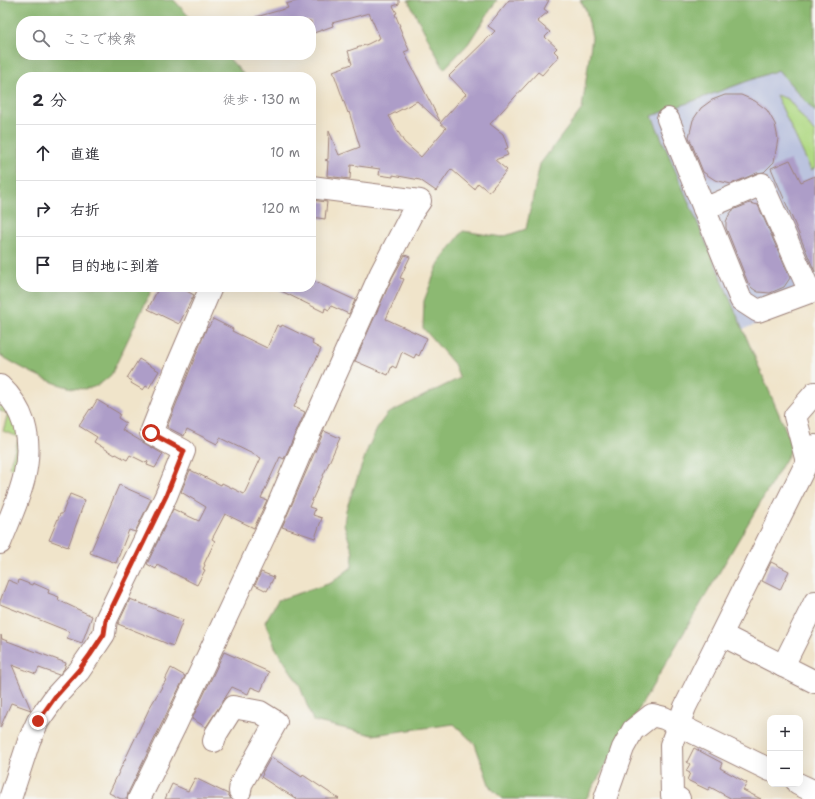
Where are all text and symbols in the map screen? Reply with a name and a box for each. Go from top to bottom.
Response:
search box [16,16,316,60]
icon: search [30,27,52,49]
text: ここで検索 [62,29,137,49]
text: 2 分 [32,89,67,111]
text: 徒歩 · 130 m [223,91,300,108]
icon: ahead [32,142,54,164]
text: 直進 [70,144,100,164]
text: 10 m [270,144,300,161]
icon: right [32,198,54,220]
text: 右折 [70,200,100,220]
text: 120 m [262,200,300,217]
icon: arrive [32,254,54,276]
text: 目的地に到着 [70,256,160,276]
route start [142,424,160,442]
route end [29,712,47,730]
map controls [767,715,803,787]
button: + [767,715,803,751]
button: − [767,751,803,787]

